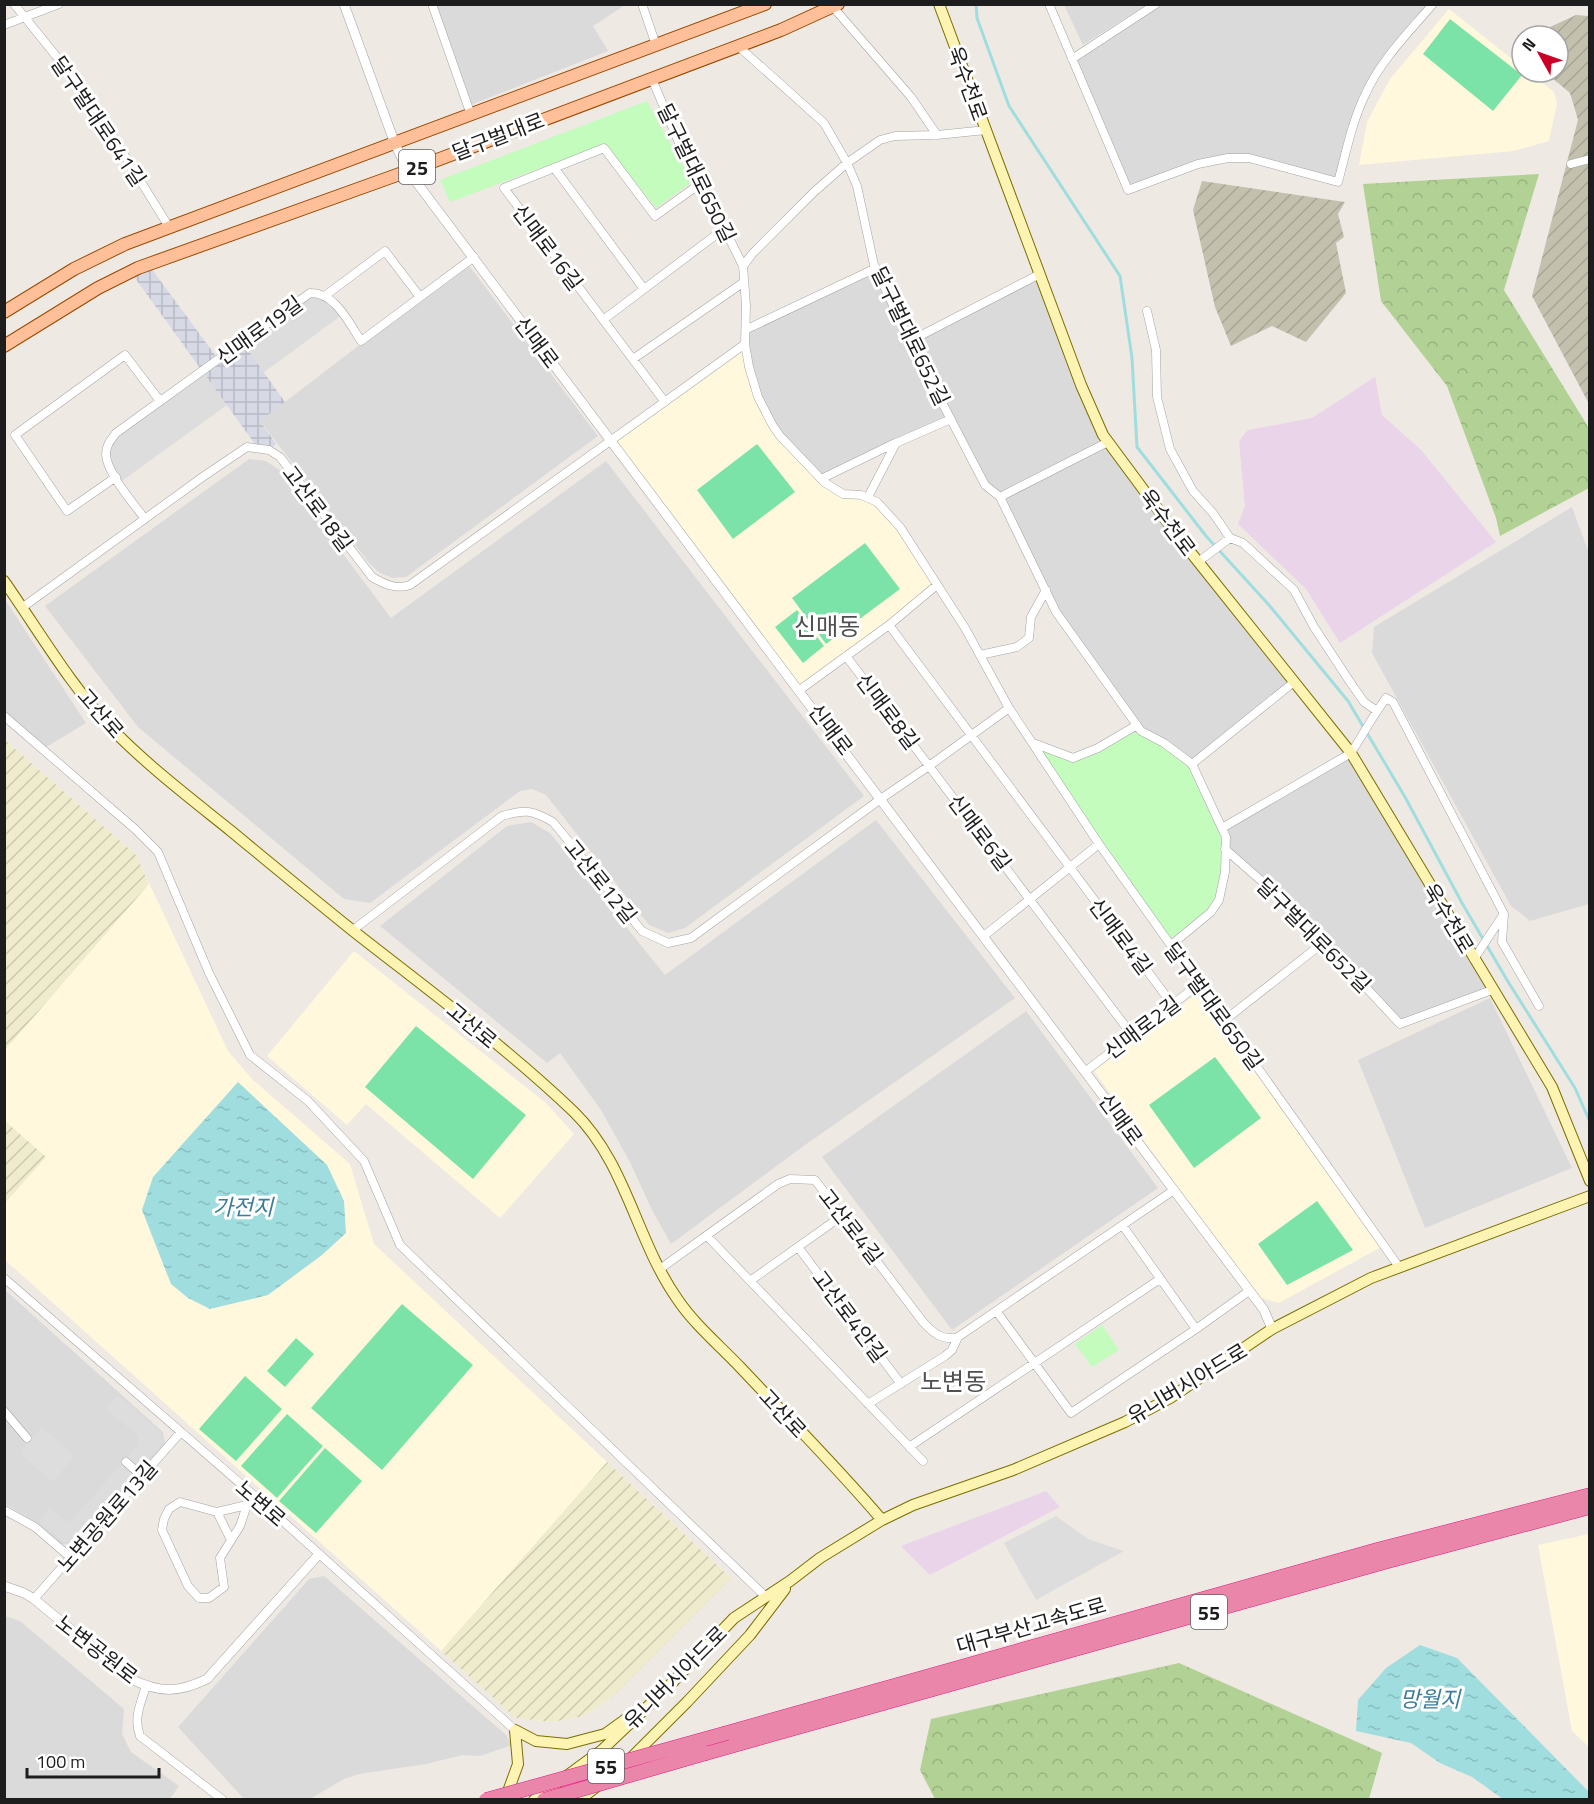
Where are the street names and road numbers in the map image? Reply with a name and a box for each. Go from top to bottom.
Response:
street label: 욱수천로 [940,41,996,125]
street label: 달구벌대로641길 [43,49,155,193]
street label: 달구벌대로650길 [649,98,745,248]
street label: 달구벌대로 [447,104,549,168]
road number: 25 [399,150,435,184]
street label: 신매로16길 [505,197,591,297]
street label: 달구벌대로652길 [863,261,959,411]
street label: 신매로19길 [209,287,309,373]
street label: 신매로 [507,309,567,375]
street label: 고산로18길 [275,458,361,558]
street label: 욱수천로 [1132,482,1204,562]
street label: 신매로8길 [848,666,928,756]
street label: 고산로 [70,681,132,745]
street label: 신매로 [801,696,861,762]
street label: 신매로6길 [940,787,1020,877]
street label: 고산로12길 [557,832,645,930]
street label: 달구벌대로652길 [1249,870,1379,1000]
street label: 욱수천로 [1415,877,1483,959]
street label: 신매로4길 [1081,891,1161,981]
street label: 달구벌대로650길 [1157,935,1271,1077]
street label: 신매로2길 [1097,987,1187,1067]
street label: 고산로 [440,994,504,1056]
street label: 신매로 [1091,1086,1151,1152]
street label: 고산로4길 [811,1181,891,1271]
street label: 고산로4안길 [805,1263,895,1369]
street label: 유니버시아드로 [1121,1334,1253,1432]
street label: 고산로 [752,1381,814,1445]
street label: 노변공원로13길 [49,1453,165,1579]
street label: 노변로 [229,1472,293,1534]
street label: 대구부산고속도로 [952,1588,1110,1662]
road number: 55 [1191,1595,1227,1629]
street label: 노변공원로 [49,1607,145,1691]
street label: 유니버시아드로 [616,1618,734,1736]
road number: 55 [588,1749,624,1783]

